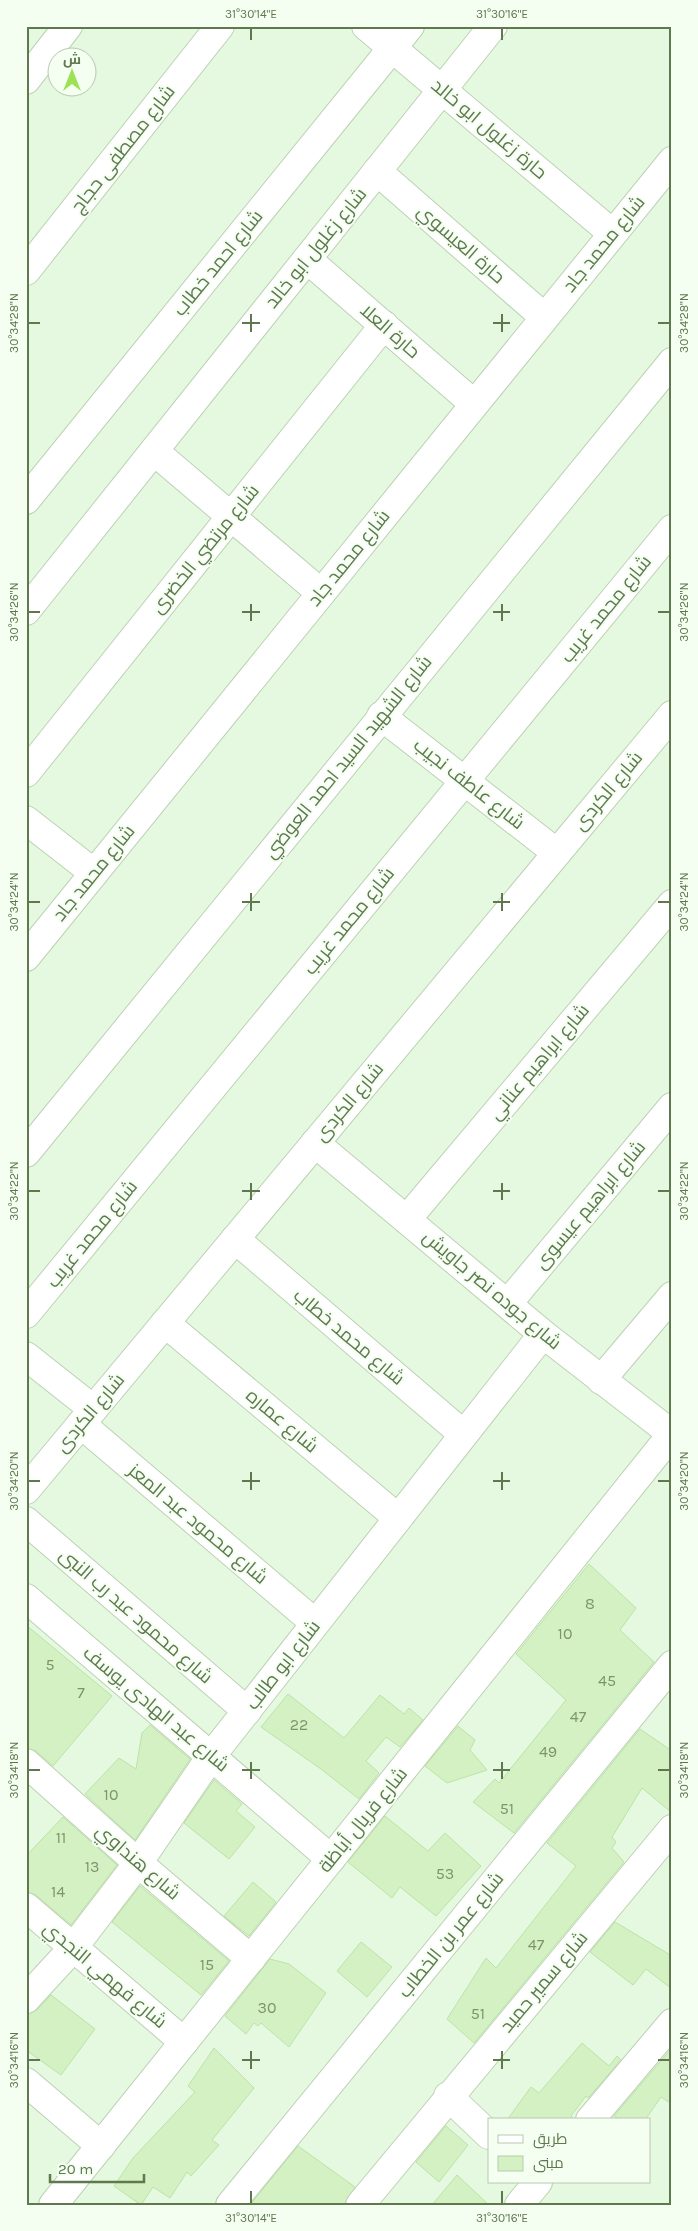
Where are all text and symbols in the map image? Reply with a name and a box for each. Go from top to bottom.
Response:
text: 31°30'14"E [225,7,277,21]
text: 31°30'16"E [476,7,528,21]
north arrow [48,48,98,98]
text: ش [63,51,81,68]
street label: حارة زغلول ابو خالد [427,74,551,184]
street label: شارع مصطفى حجاج [66,81,181,218]
street label: شارع زغلول ابو خالد [261,183,373,314]
street label: شارع محمد جاد [558,191,651,298]
street label: حارة العيسوي [411,200,509,290]
street label: شارع احمد خطاب [169,206,269,322]
text: 30°34'28"N [7,293,21,353]
text: 30°34'28"N [677,293,691,353]
street label: حارة العلا [356,299,424,363]
street label: شارع مرتضي الخضرى [146,480,266,620]
street label: شارع محمد جاد [303,505,396,612]
street label: شارع محمد غريب [556,551,657,668]
text: 30°34'26"N [7,582,21,642]
text: 30°34'26"N [677,582,691,642]
street label: شارع الشهيد السيد احمد العوضي [259,651,439,865]
street label: شارع عاطف نجيب [408,734,529,836]
street label: شارع الكردى [569,747,649,836]
street label: شارع محمد جاد [48,820,141,927]
street label: شارع محمد غريب [299,863,400,980]
text: 30°34'24"N [7,872,21,932]
text: 30°34'24"N [677,872,691,932]
street label: شارع ابراهيم عناني [484,1000,596,1126]
street label: شارع الكردى [310,1058,390,1147]
street label: شارع ابراهيم عيسوى [530,1136,652,1275]
text: 30°34'22"N [7,1161,21,1221]
text: 30°34'22"N [677,1161,691,1221]
street label: شارع محمد غريب [42,1176,143,1293]
street label: شارع جوده نصر جاويش [417,1226,566,1356]
street label: شارع محمد خطاب [288,1284,409,1391]
street label: شارع الكردى [51,1369,131,1458]
street label: شارع عماره [240,1385,322,1459]
text: 30°34'20"N [7,1451,21,1511]
text: 30°34'20"N [677,1451,691,1511]
street label: شارع محمود عبد المعز [122,1459,272,1590]
street label: شارع محمود عبد رب النبى [54,1544,217,1690]
house number: 8 [585,1594,595,1613]
street label: شارع ابو طالب [241,1616,326,1715]
house number: 10 [558,1624,572,1643]
street label: شارع عبد الهادى يوسف [77,1641,233,1778]
house number: 5 [45,1655,55,1674]
house number: 45 [598,1671,616,1690]
house number: 7 [77,1683,85,1702]
house number: 47 [570,1707,587,1726]
house number: 22 [290,1715,308,1734]
text: 30°34'18"N [7,1742,21,1798]
house number: 49 [539,1742,557,1761]
text: 30°34'18"N [677,1742,691,1798]
street label: شارع فريال أباظة [313,1762,414,1878]
house number: 10 [104,1785,118,1804]
house number: 51 [500,1799,514,1818]
street label: شارع هنداوي [89,1819,185,1907]
house number: 11 [56,1828,66,1847]
house number: 13 [85,1857,99,1876]
house number: 53 [436,1864,454,1883]
street label: شارع عمر بن الخطاب [394,1868,510,2003]
house number: 14 [51,1882,65,1901]
street label: شارع فهمي النجدي [37,1917,171,2035]
street label: شارع سمير حميد [495,1927,594,2038]
house number: 47 [528,1935,545,1954]
house number: 15 [200,1955,214,1974]
house number: 30 [258,1998,276,2017]
house number: 51 [471,2004,485,2023]
text: 30°34'16"N [7,2032,21,2088]
text: 30°34'16"N [677,2032,691,2088]
legend [488,2118,650,2184]
text: طريق [533,2130,567,2149]
scale bar [50,2151,144,2183]
text: مبنى [533,2154,564,2173]
text: 20 m [58,2160,93,2178]
text: 31°30'14"E [225,2211,277,2225]
text: 31°30'16"E [476,2211,528,2225]

